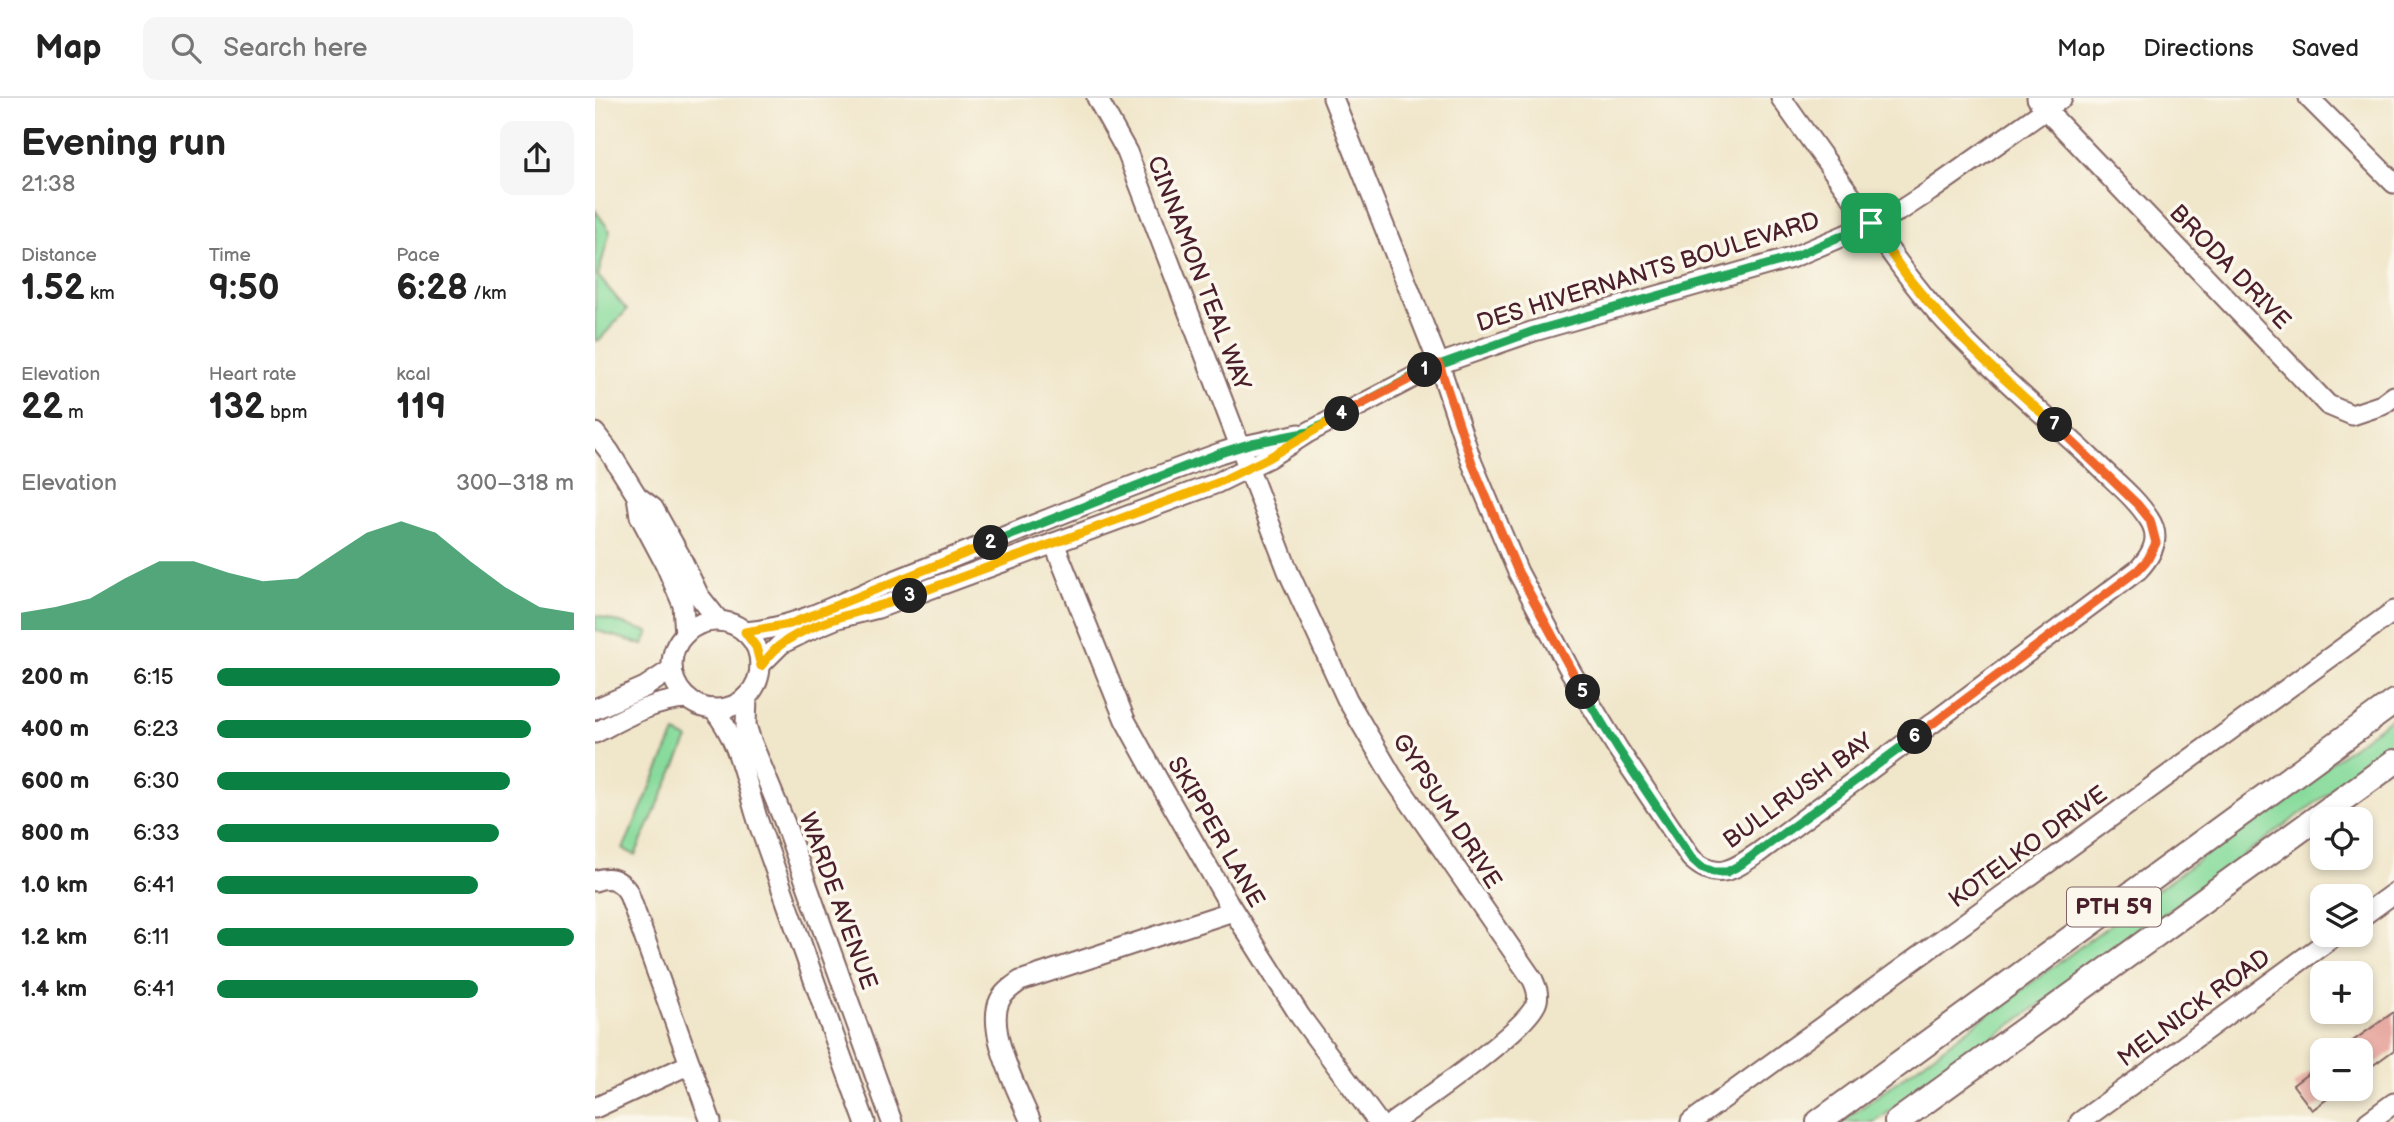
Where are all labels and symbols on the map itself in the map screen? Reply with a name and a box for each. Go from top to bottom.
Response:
street label: CINNAMON TEAL WAY [1141,152,1257,395]
pin [1841,193,1901,253]
street label: BRODA DRIVE [2163,199,2297,335]
street label: DES HIVERNANTS BOULEVARD [1473,206,1823,338]
pin: 1 [1407,352,1443,388]
pin: 4 [1325,396,1359,432]
pin: 7 [2037,408,2073,442]
pin: 2 [973,526,1009,560]
pin: 3 [893,578,927,614]
pin: 5 [1565,674,1601,710]
pin: 6 [1897,720,1933,754]
street label: BULLRUSH BAY [1718,727,1879,855]
street label: GYPSUM DRIVE [1386,728,1508,894]
street label: SKIPPER LANE [1161,751,1271,913]
street label: KOTELKO DRIVE [1943,780,2113,914]
street label: WARDE AVENUE [793,809,883,993]
road number: PTH 59 [2067,888,2161,926]
street label: MELNICK ROAD [2112,943,2276,1073]

